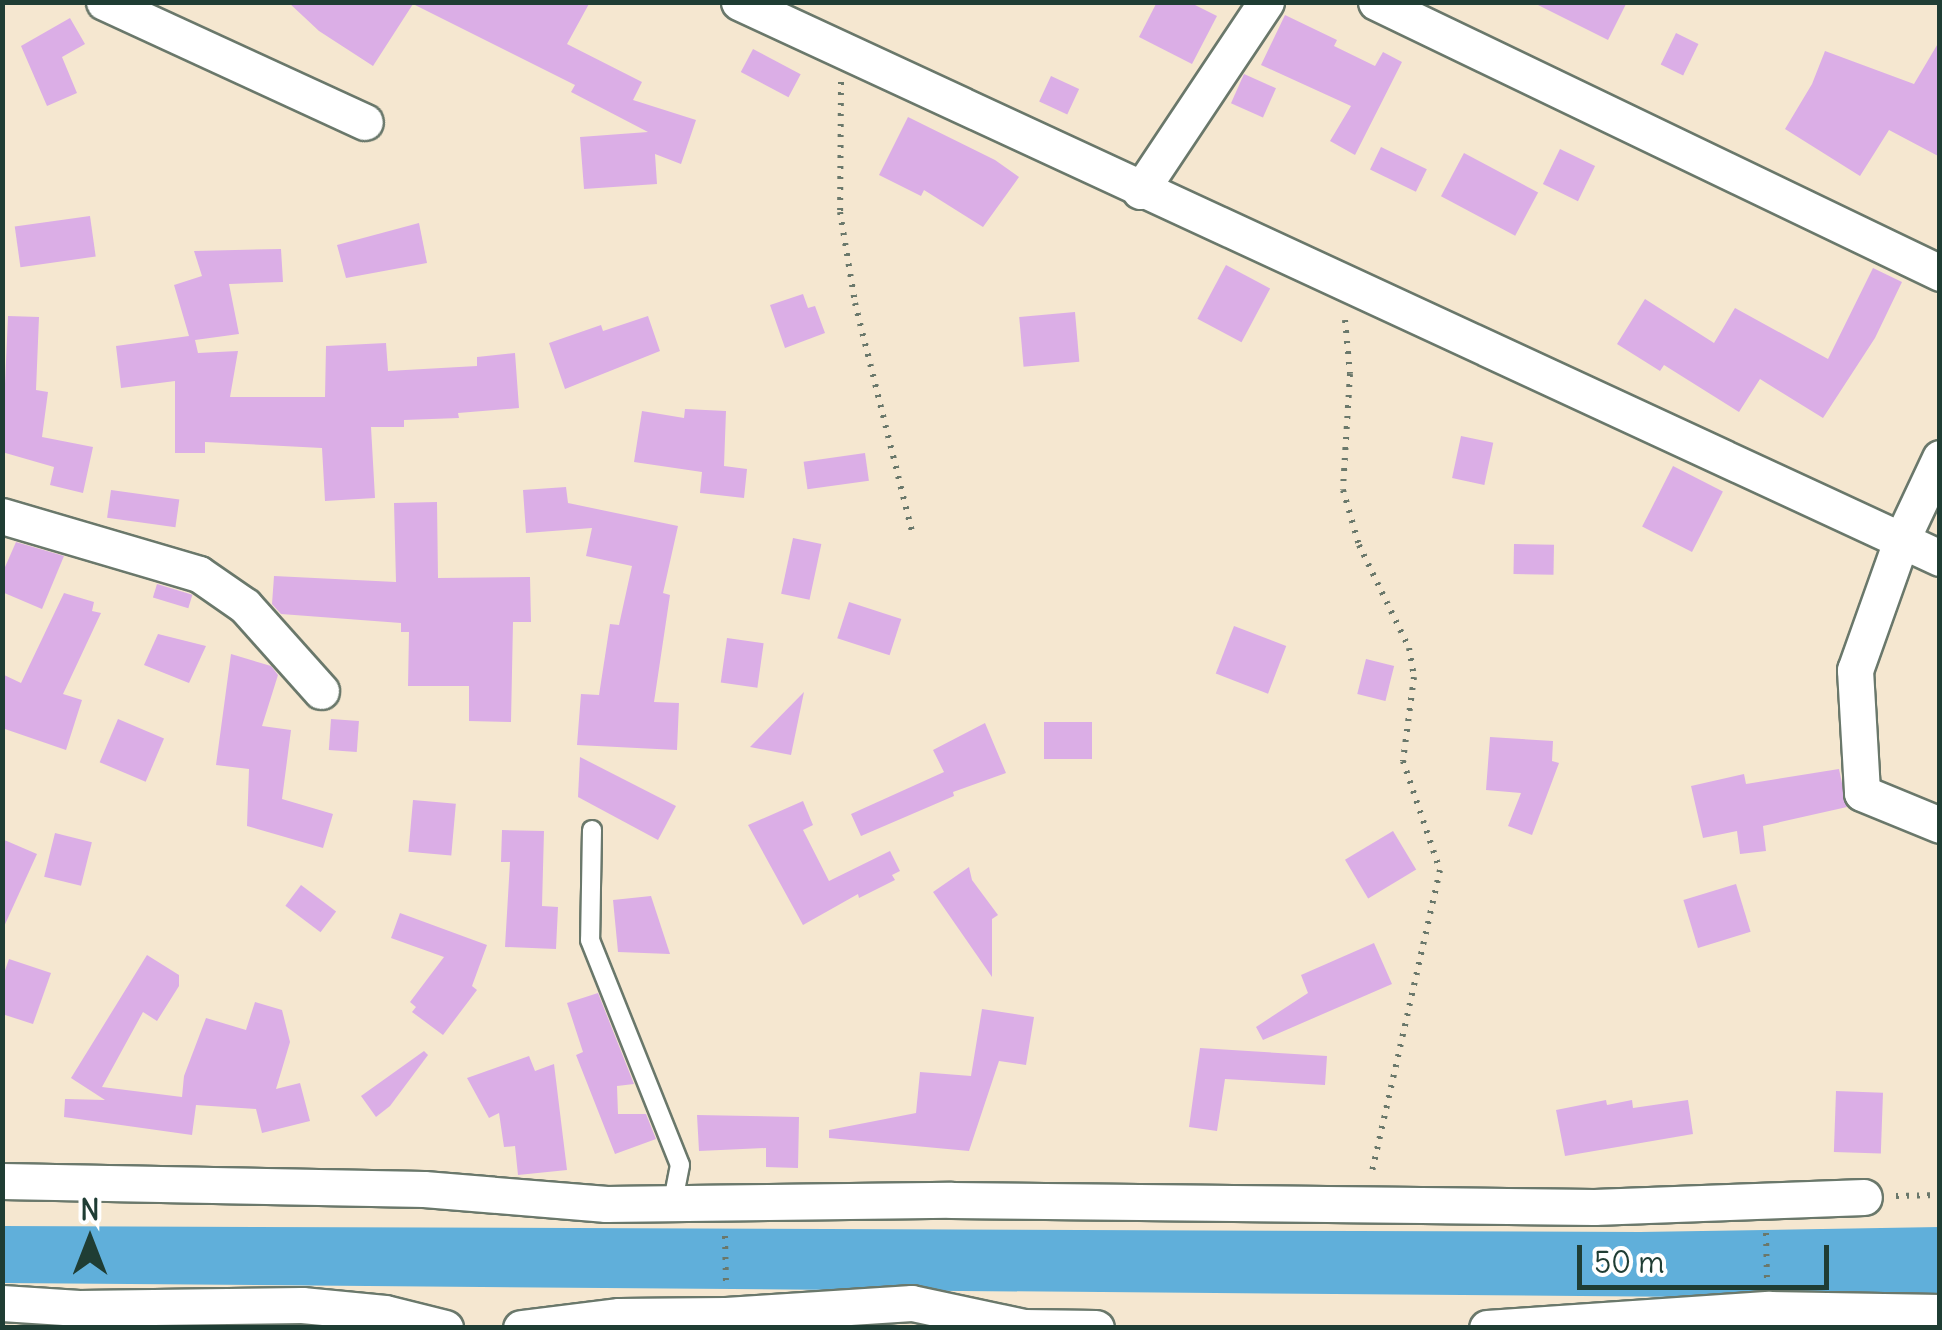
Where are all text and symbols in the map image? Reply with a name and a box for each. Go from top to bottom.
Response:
north arrow [40,1190,140,1290]
text: N [80,1192,100,1228]
scale bar [1582,1225,1834,1287]
text: 50 m [1594,1243,1664,1281]

